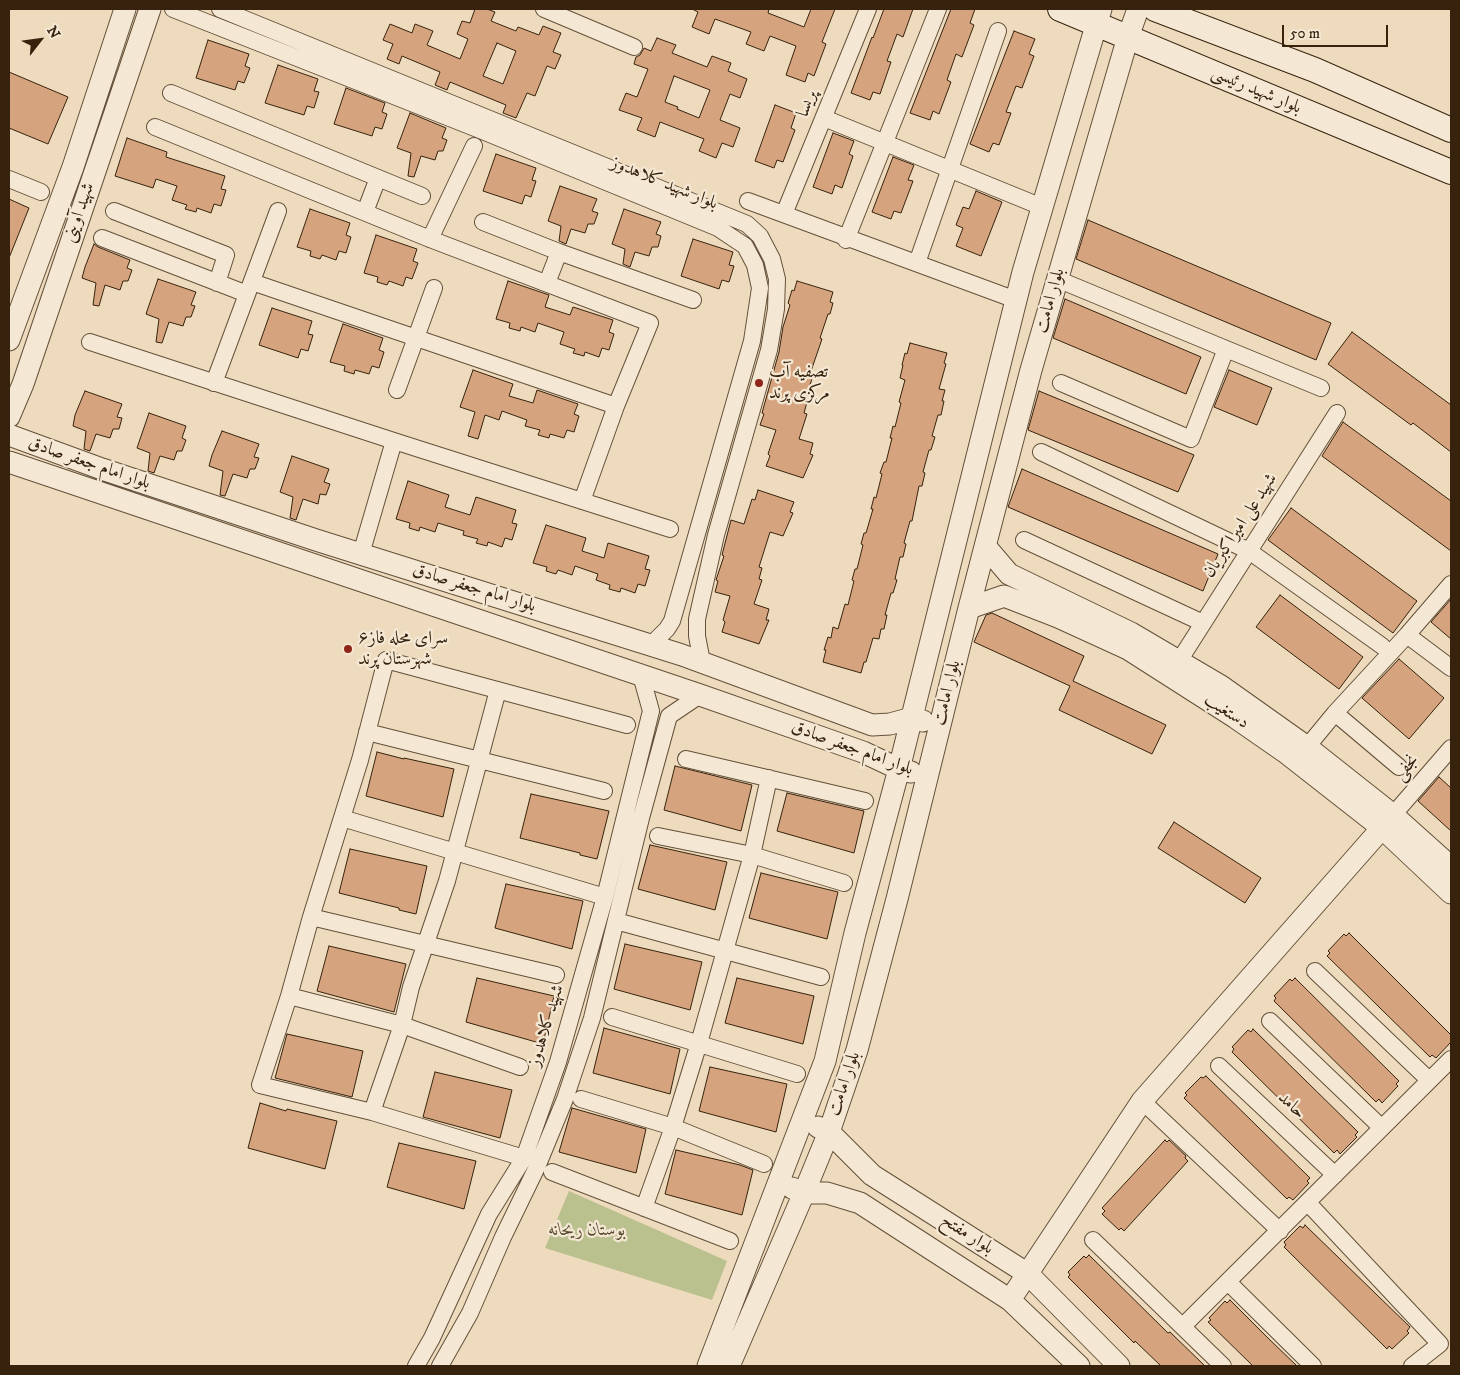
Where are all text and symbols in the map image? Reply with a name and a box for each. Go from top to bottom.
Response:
north arrow [15,15,65,65]
scale bar [1285,15,1391,47]
text: N [42,23,64,42]
text: 50 m [1290,24,1320,43]
street label: بلوار شهید رئیسی [1208,62,1304,120]
street label: پریسا [793,87,823,121]
street label: بلوار شهید کلاهدوز [607,153,721,215]
street label: شهید آوینی [60,180,100,246]
street label: بلوار امامت [1031,266,1071,336]
place label: تصفیه آب مرکزی پرند [769,362,830,404]
marker: تصفیه آب مرکزی پرند [753,377,765,389]
street label: بلوار امام جعفر صادق [25,433,153,495]
street label: شهید علی امیراکبریان [1199,470,1283,582]
street label: بلوار امام جعفر صادق [410,560,538,618]
place label: سرای محله فاز۶ شهرستان پرند [358,628,448,670]
marker: سرای محله فاز۶ شهرستان پرند [342,643,354,655]
street label: بلوار امامت [929,658,967,728]
street label: دستغیب [1199,689,1253,735]
street label: بلوار امام جعفر صادق [788,717,916,781]
street label: نجفی [1390,750,1424,786]
street label: شهید کلاهدوز [524,982,570,1070]
street label: بلوار امامت [824,1049,866,1119]
street label: حامد [1272,1088,1310,1124]
street label: بلوار مفتح [937,1210,997,1260]
park label: بوستان ریحانه [548,1220,626,1242]

